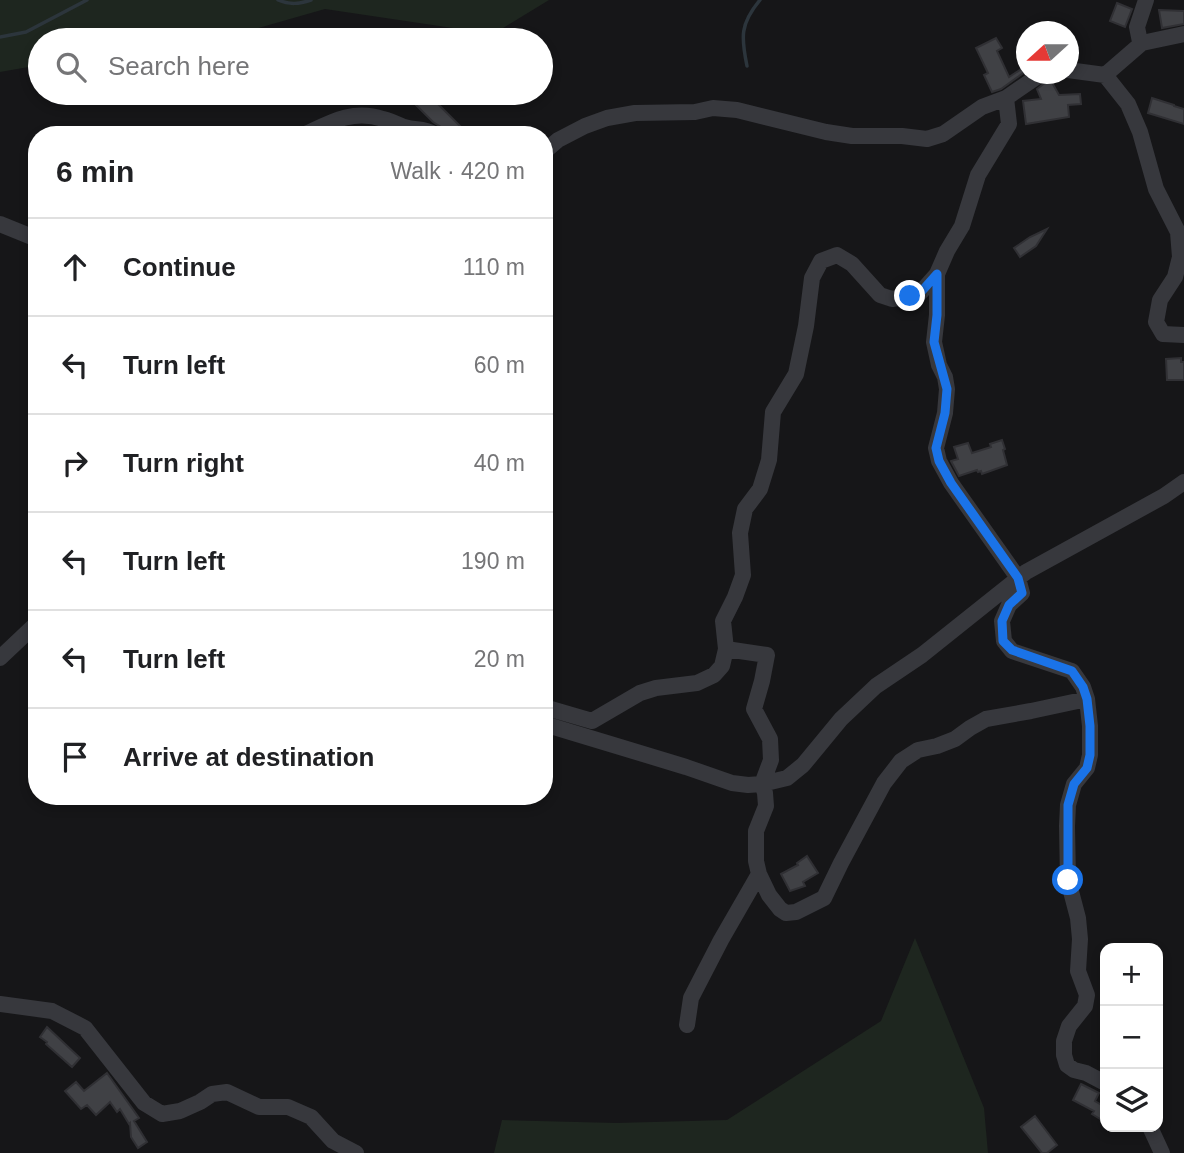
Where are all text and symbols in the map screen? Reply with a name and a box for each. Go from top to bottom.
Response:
north arrow [1016,21,1079,84]
search box [28,28,553,105]
icon: search [52,48,90,86]
text: Search here [108,51,250,81]
text: 6 min [56,155,134,188]
text: Walk · 420 m [390,158,525,184]
icon: ahead [56,248,94,286]
text: Continue [123,252,236,282]
text: 110 m [463,254,525,280]
route end [894,280,925,311]
icon: left [56,346,94,384]
text: Turn left [123,350,225,380]
text: 60 m [474,352,525,378]
icon: right [56,444,94,482]
text: Turn right [123,448,244,478]
text: 40 m [474,450,525,476]
icon: left [56,542,94,580]
text: Turn left [123,546,225,576]
text: 190 m [461,548,525,574]
icon: left [56,640,94,678]
text: Turn left [123,644,225,674]
text: 20 m [474,646,525,672]
icon: arrive [56,738,94,776]
text: Arrive at destination [123,742,374,772]
route start [1052,864,1083,895]
map controls [1100,943,1163,1132]
button: + [1100,943,1163,1006]
button: − [1100,1006,1163,1069]
button: layers [1100,1069,1163,1132]

